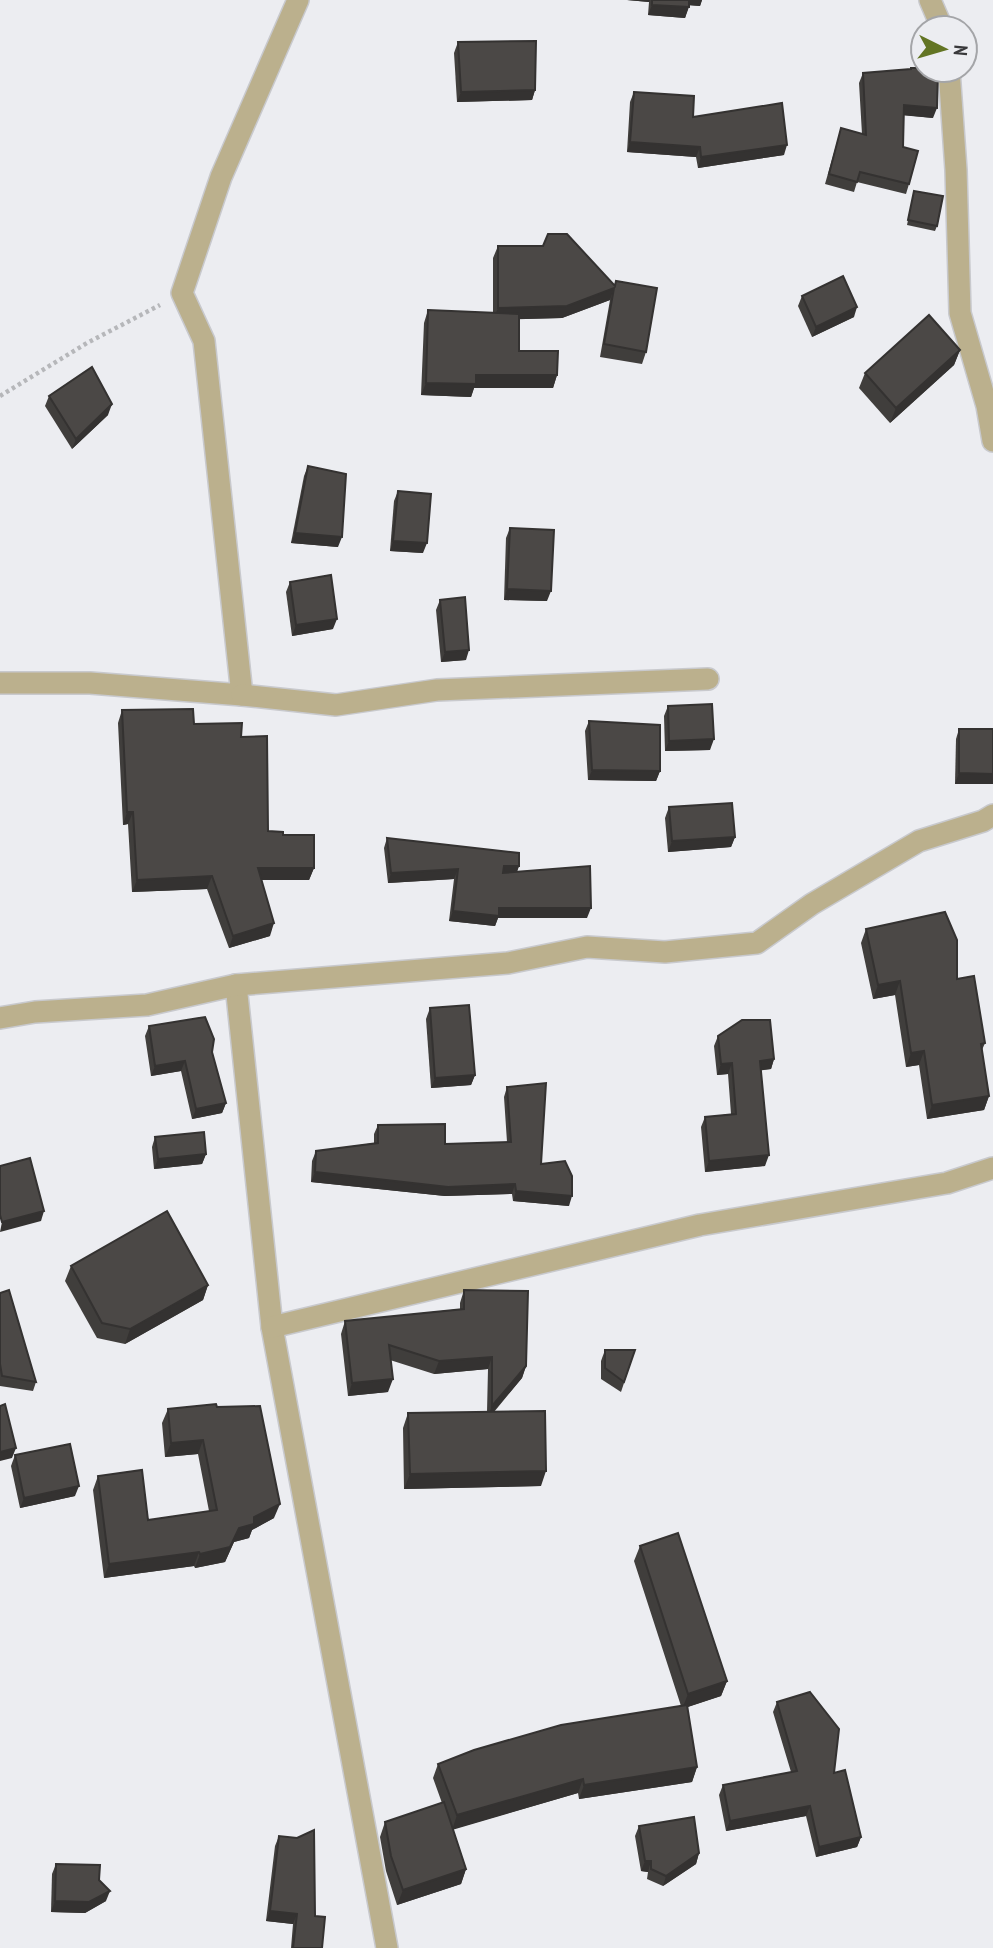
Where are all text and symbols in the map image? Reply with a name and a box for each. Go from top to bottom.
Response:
north arrow [909,14,979,84]
text: N [949,44,973,57]

